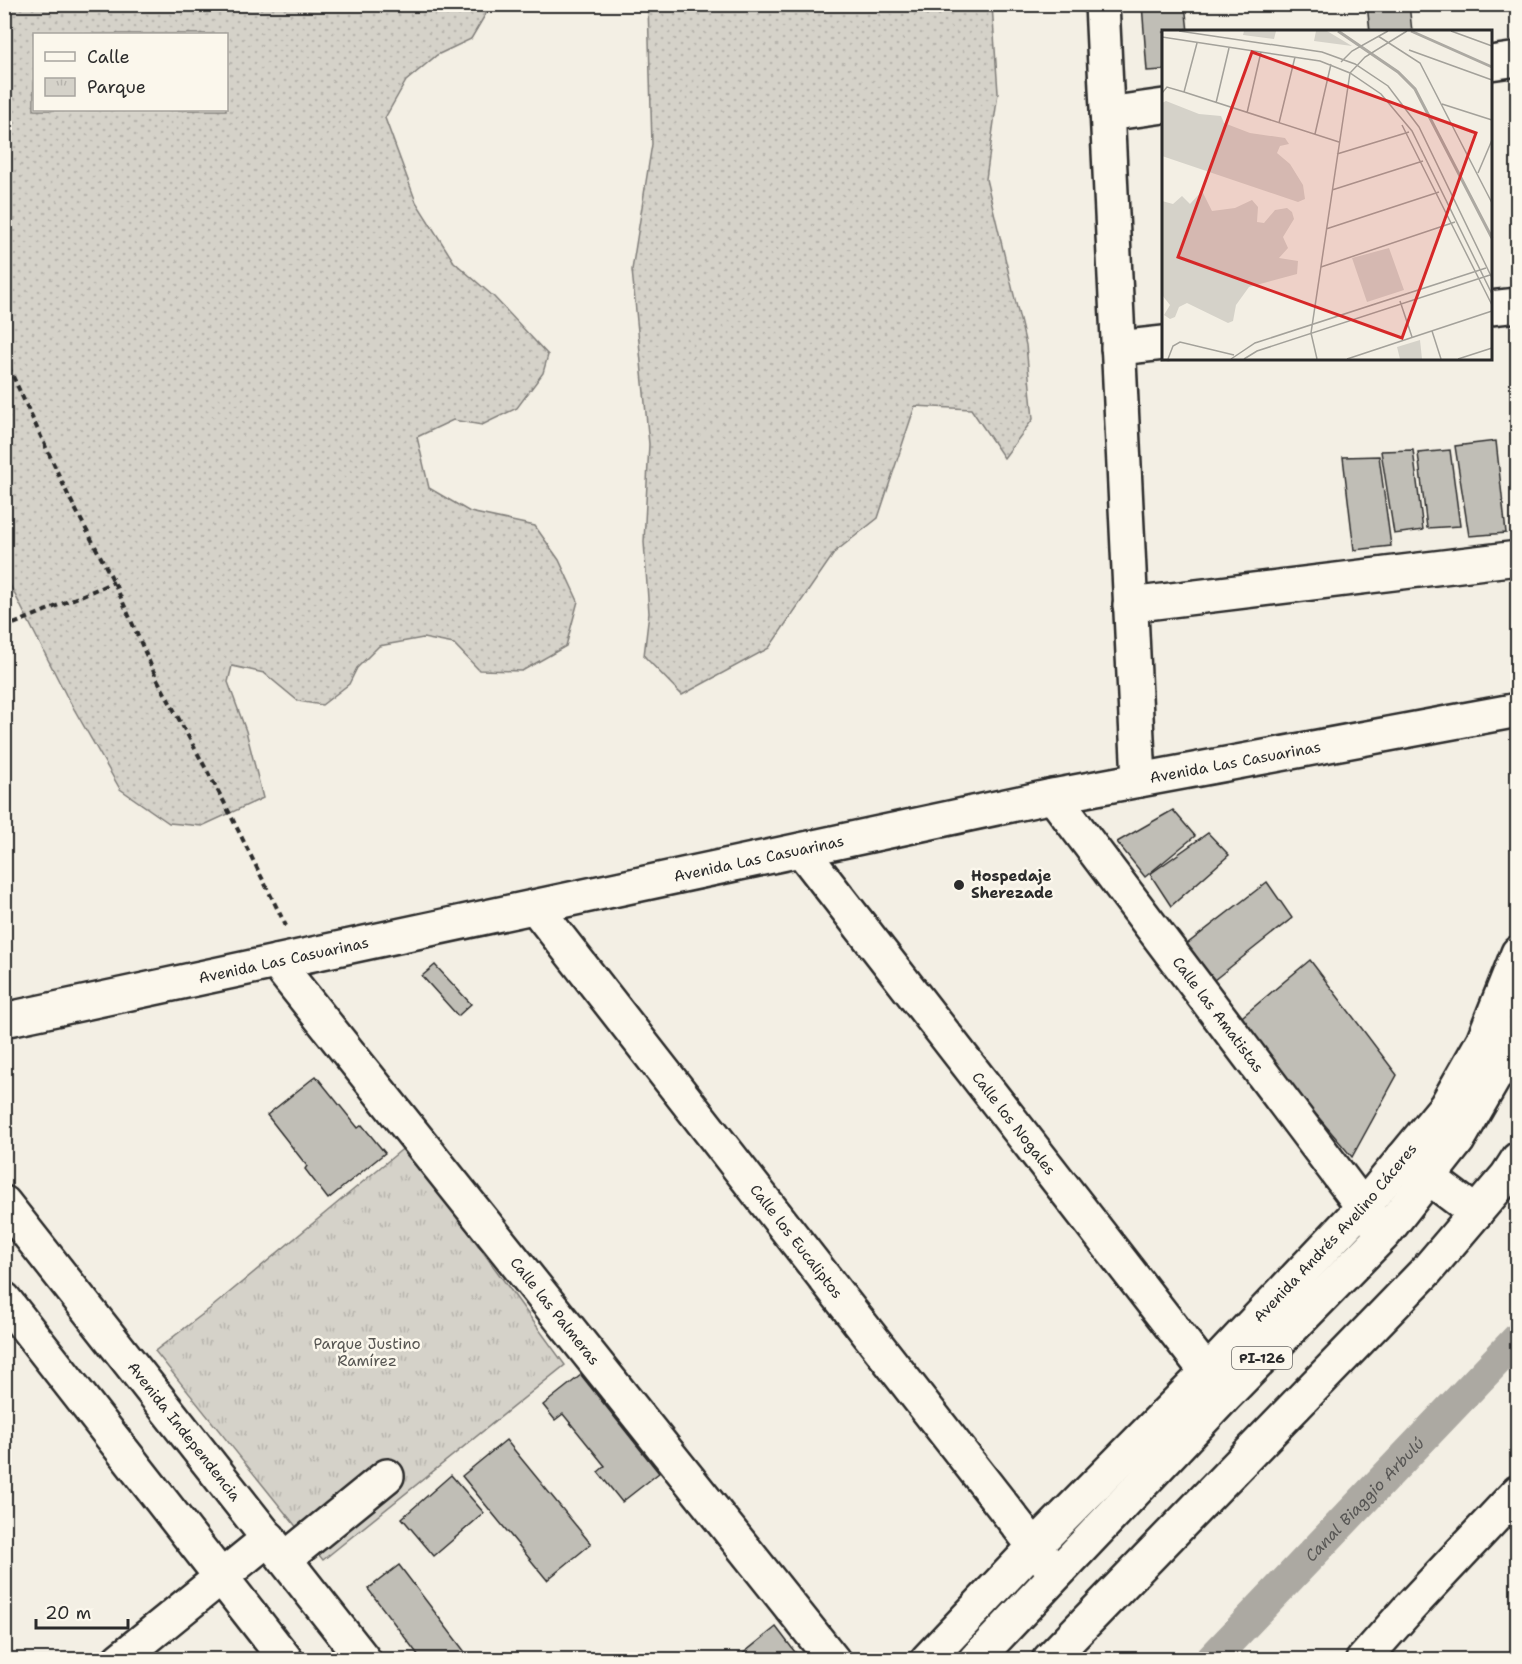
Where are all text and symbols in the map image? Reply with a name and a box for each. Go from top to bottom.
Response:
inset map [1162,30,1492,360]
legend [33,33,228,111]
text: Calle [87,45,130,69]
text: Parque [87,75,146,99]
street label: Avenida Las Casuarinas [1148,737,1322,788]
street label: Avenida Las Casuarinas [672,831,846,887]
place label: Hospedaje Sherezade [971,866,1053,903]
marker: Hospedaje Sherezade [952,878,966,892]
street label: Avenida Las Casuarinas [197,932,371,988]
street label: Calle las Amatistas [1168,953,1268,1077]
street label: Calle los Nogales [967,1068,1060,1179]
street label: Avenida Andrés Avelino Cáceres [1249,1139,1421,1327]
street label: Calle los Eucaliptos [745,1180,847,1303]
street label: Calle las Palmeras [506,1253,604,1370]
park label: Parque Justino Ramírez [313,1334,421,1371]
road number: PI-126 [1232,1347,1292,1369]
street label: Avenida Independencia [123,1358,246,1506]
water label: Canal Biaggio Arbulú [1300,1433,1429,1566]
scale bar [36,1592,128,1630]
text: 20 m [45,1601,91,1625]

